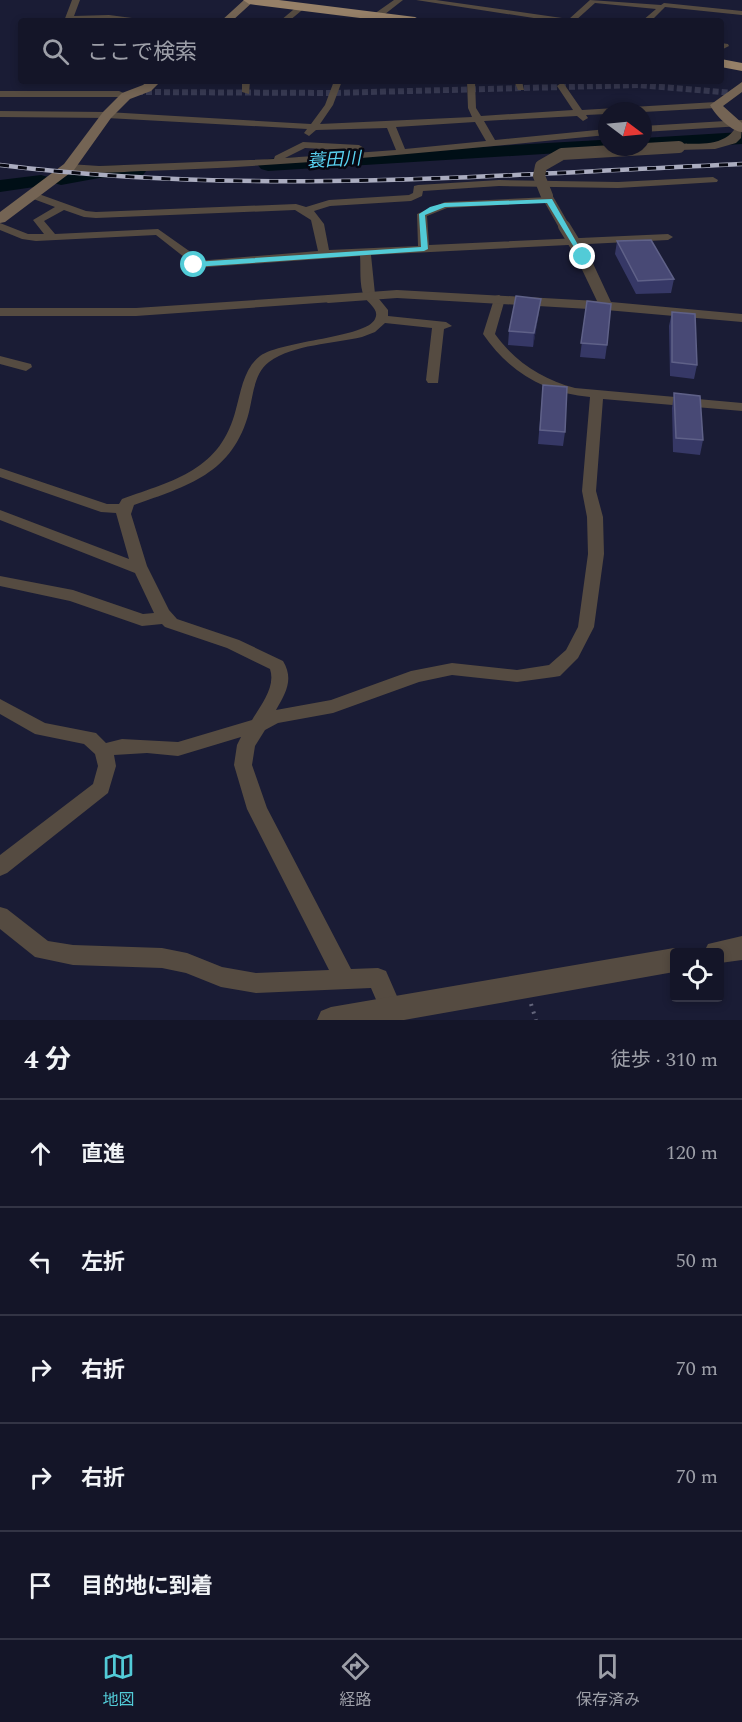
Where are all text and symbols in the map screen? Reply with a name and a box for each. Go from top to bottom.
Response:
search box [18,18,724,84]
icon: search [39,35,72,68]
text: ここで検索 [87,36,197,69]
north arrow [598,102,652,156]
water label: 蓑田川 [306,145,364,175]
route end [569,243,595,269]
route start [180,251,206,277]
map controls [670,948,724,1002]
button: locate [670,948,724,1002]
text: 4 分 [24,1040,71,1080]
text: 徒歩 · 310 m [611,1045,718,1075]
icon: ahead [24,1137,57,1170]
text: 直進 [81,1138,125,1171]
text: 120 m [666,1138,718,1168]
icon: left [24,1245,57,1278]
text: 左折 [81,1246,125,1279]
text: 50 m [676,1246,718,1276]
icon: right [24,1353,57,1386]
text: 右折 [81,1354,125,1387]
text: 70 m [676,1354,718,1384]
icon: right [24,1461,57,1494]
text: 右折 [81,1462,125,1495]
text: 70 m [676,1462,718,1492]
icon: arrive [24,1569,57,1602]
text: 目的地に到着 [81,1570,213,1603]
tab: 地図 [102,1650,135,1712]
tab: 経路 [339,1650,372,1712]
tab: 保存済み [576,1650,640,1712]

